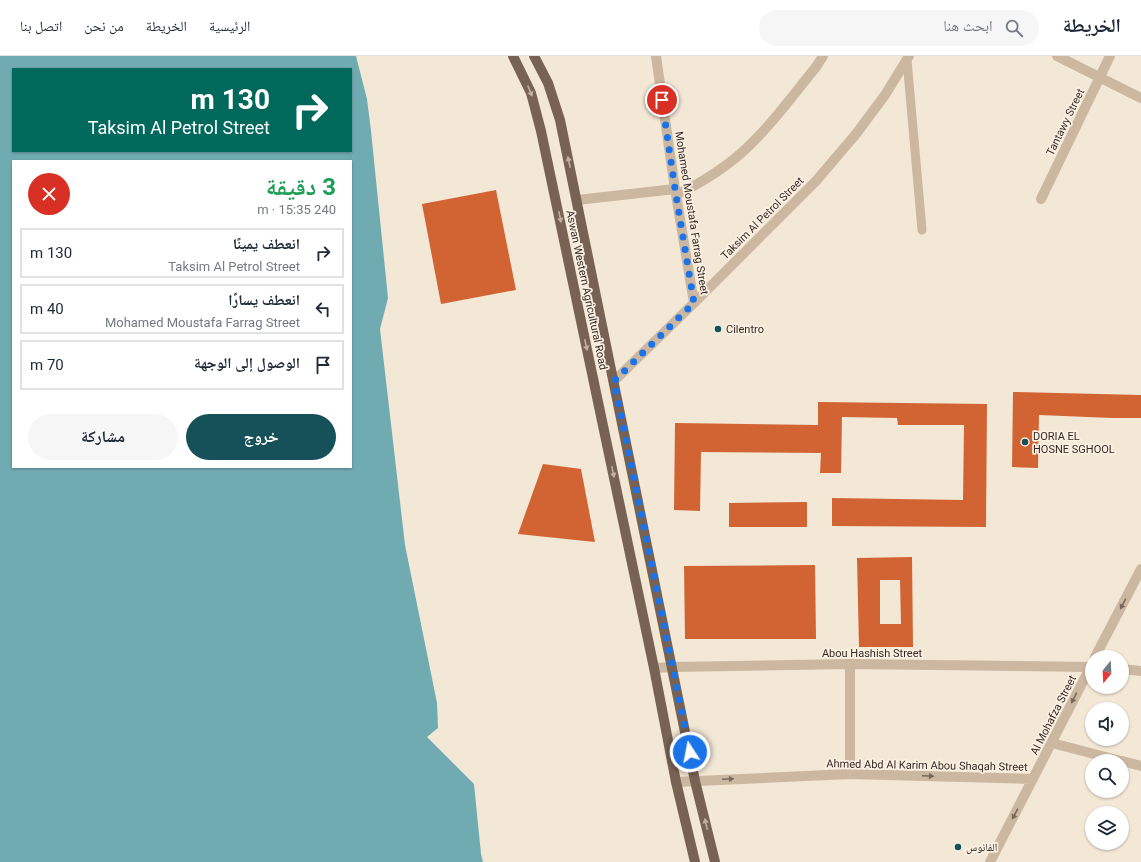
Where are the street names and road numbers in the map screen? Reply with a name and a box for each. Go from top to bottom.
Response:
street label: Tantawy Street [1044,86,1087,158]
street label: Mohamed Moustafa Farrag Street [672,131,711,296]
street label: Taksim Al Petrol Street [718,174,807,262]
street label: Aswan Western Agricultural Road [563,209,610,371]
street label: Abou Hashish Street [822,647,922,660]
street label: Al Mohafza Street [1028,673,1079,757]
street label: Ahmed Abd Al Karim Abou Shaqah Street [826,757,1028,774]

